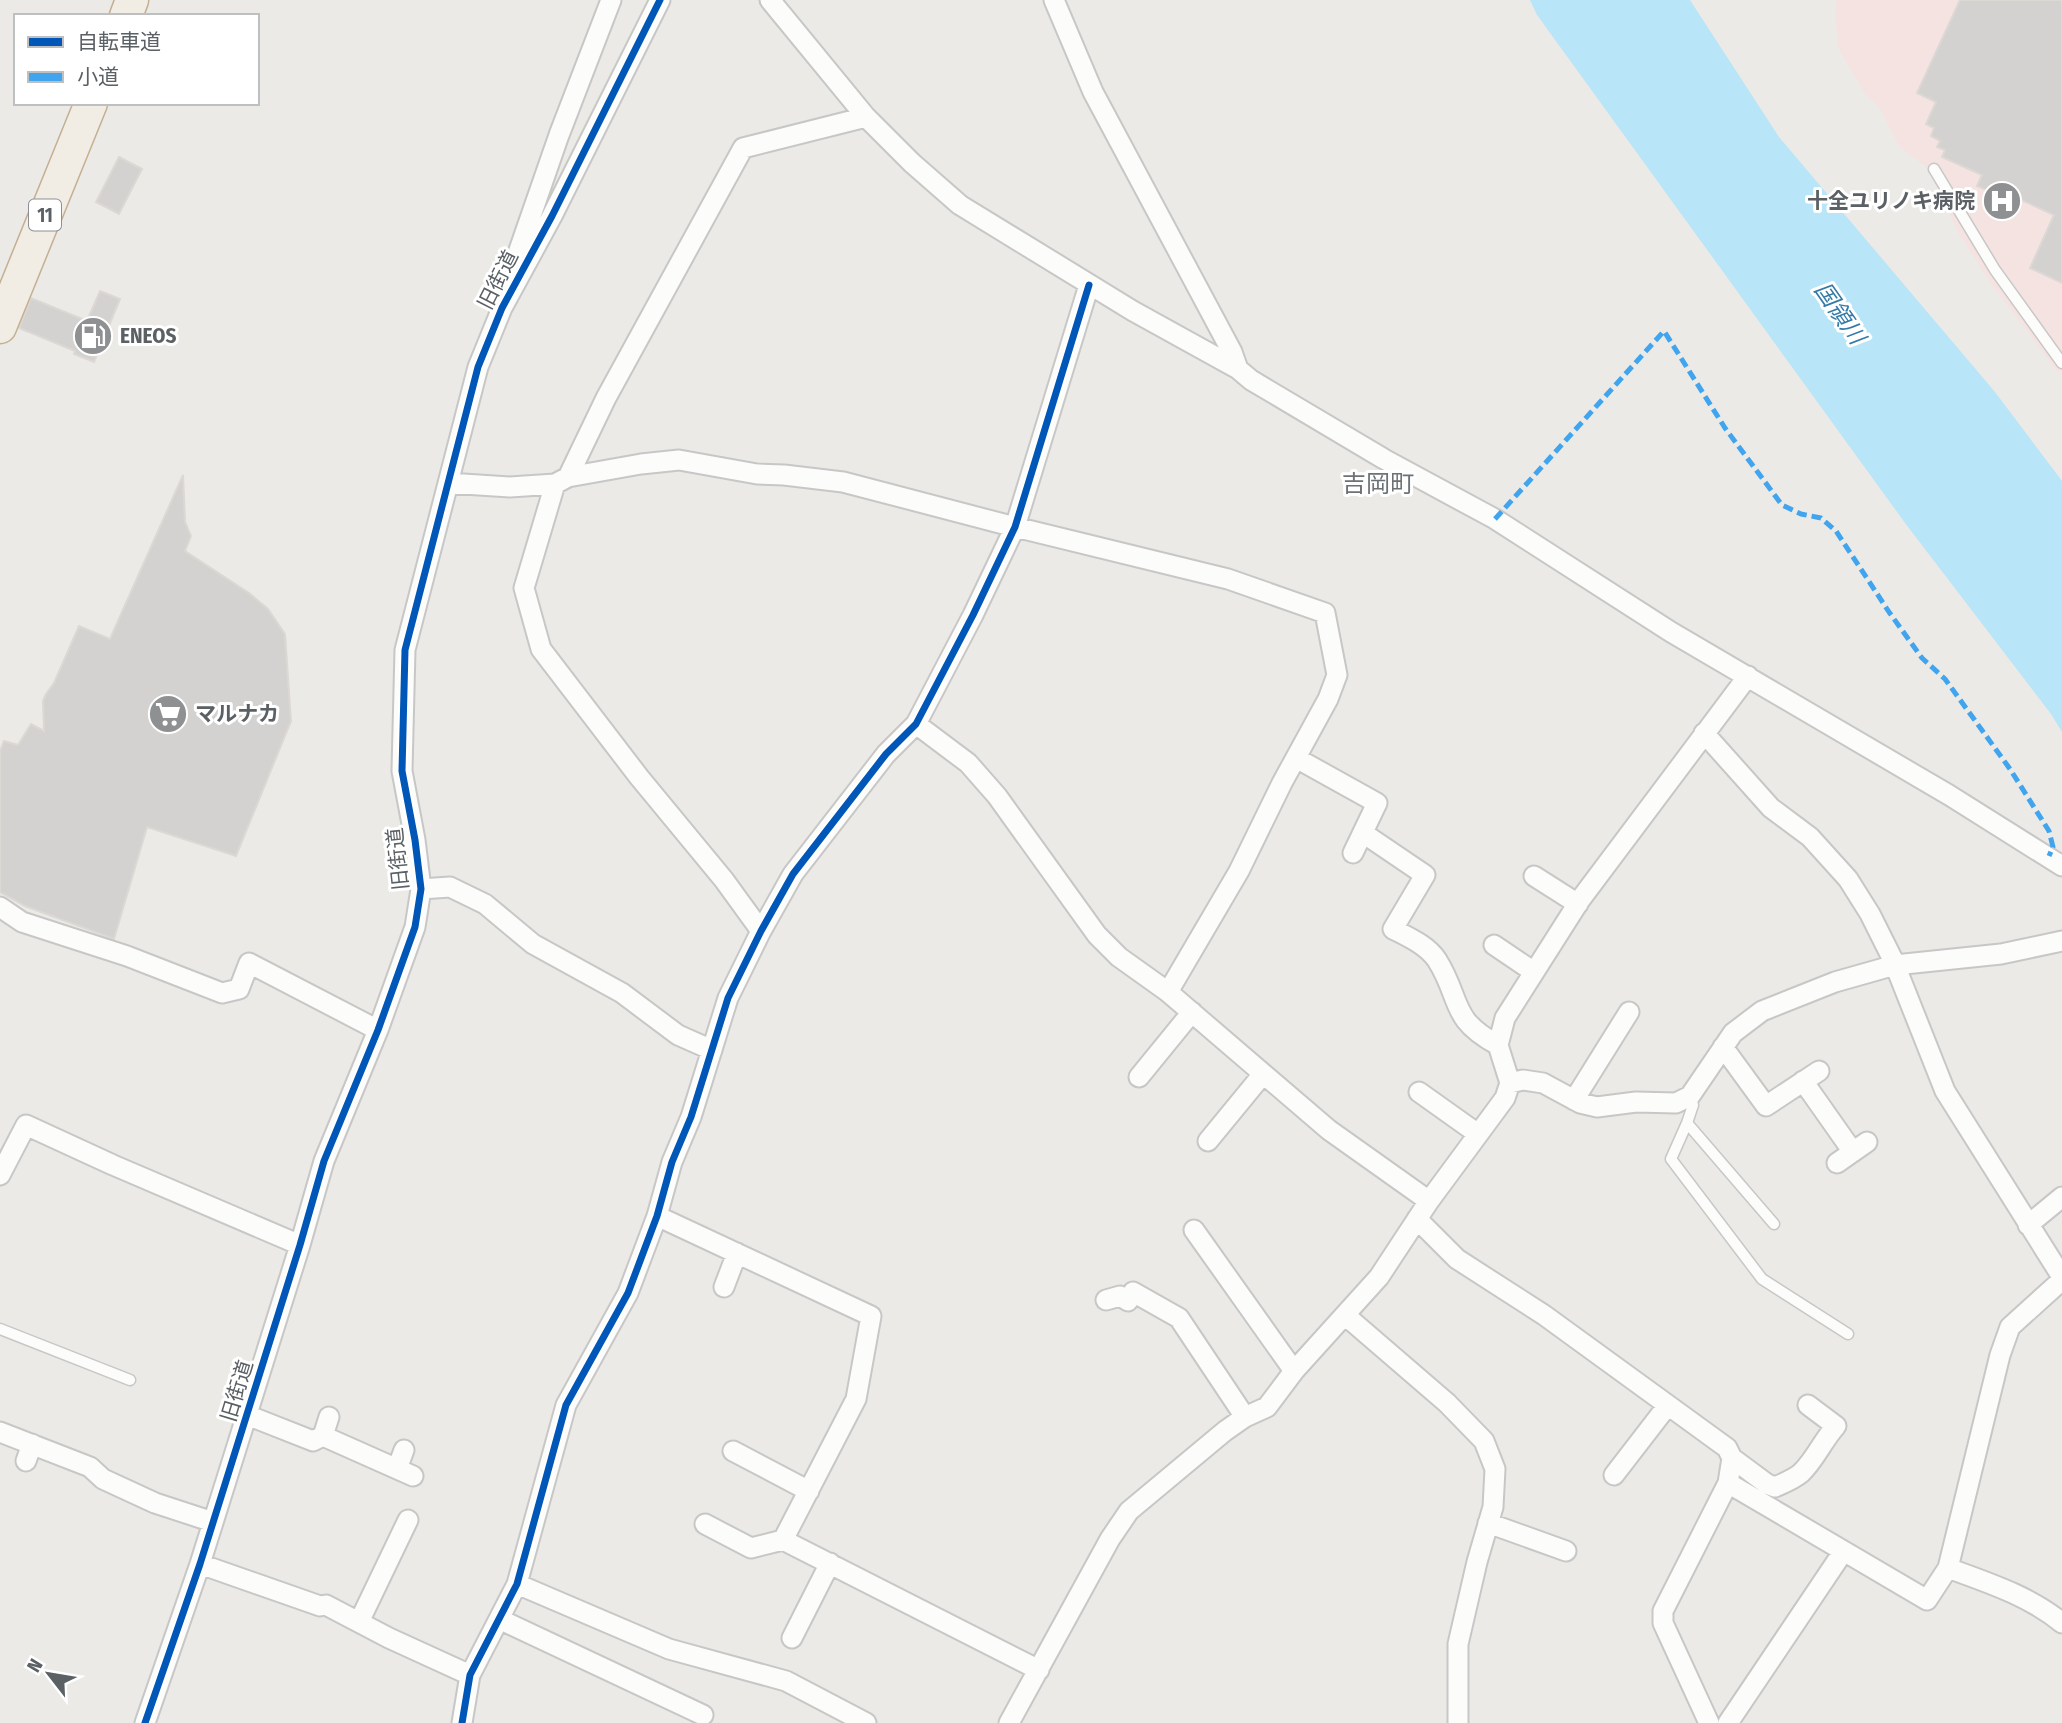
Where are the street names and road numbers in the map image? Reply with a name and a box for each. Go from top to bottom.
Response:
road number: 11 [29,200,61,230]
street label: 旧街道 [472,246,524,314]
street label: 旧街道 [382,826,414,892]
street label: 旧街道 [215,1357,259,1425]

